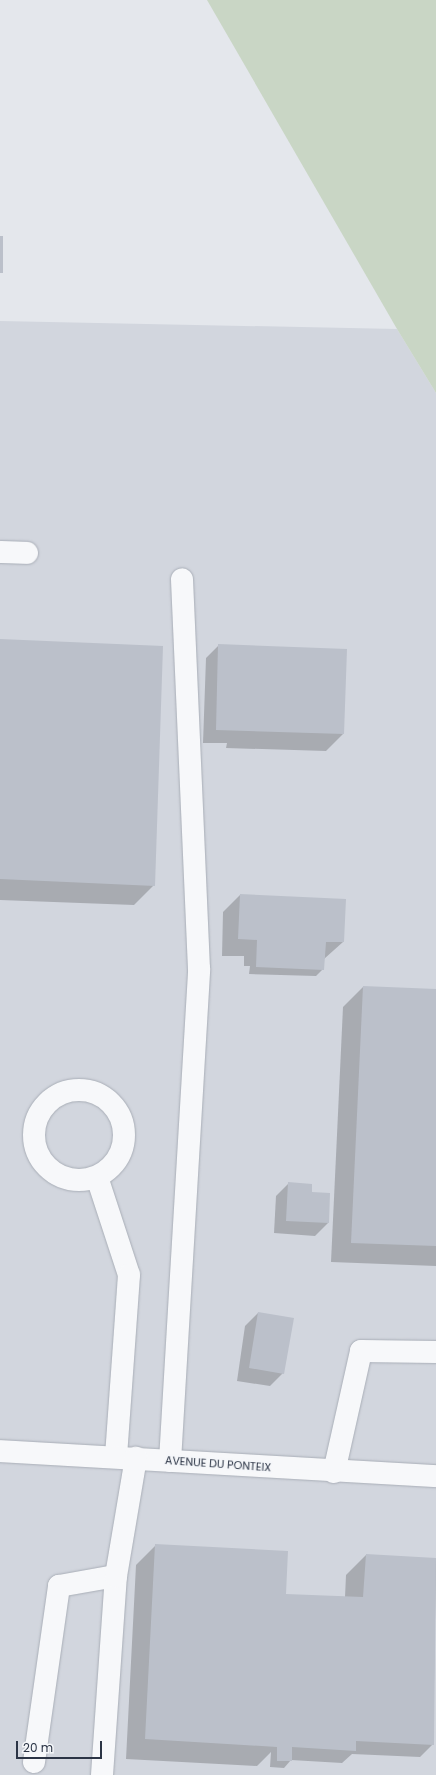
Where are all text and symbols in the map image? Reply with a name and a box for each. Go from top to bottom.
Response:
street label: AVENUE DU PONTEIX [165,1454,271,1474]
scale bar [18,1733,104,1759]
text: 20 m [23,1739,53,1756]

